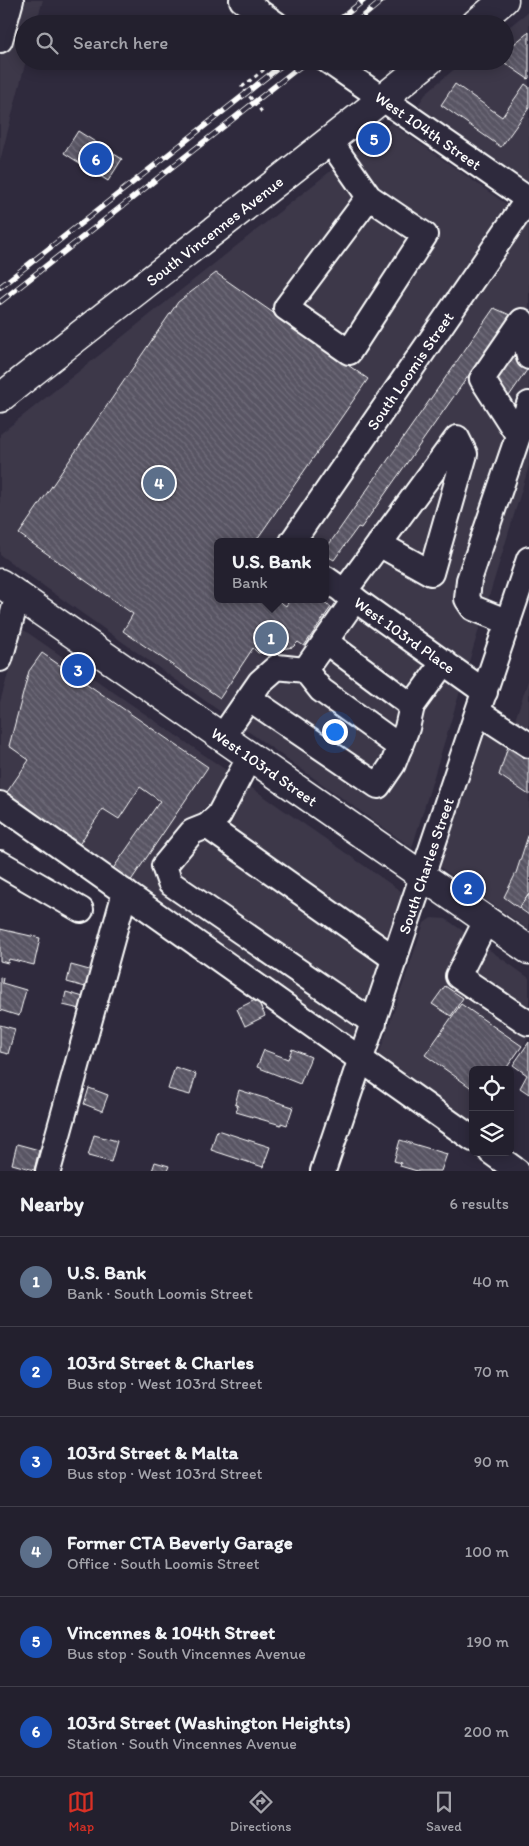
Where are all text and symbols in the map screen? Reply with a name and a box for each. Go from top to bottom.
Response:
search box [15,15,514,70]
icon: search [33,29,61,57]
text: Search here [73,31,168,54]
street label: West 104th Street [371,87,485,174]
pin: 5 [358,120,390,158]
pin: 6 [80,140,112,178]
street label: South Vincennes Avenue [142,171,287,290]
street label: South Loomis Street [363,308,457,433]
pin: 4 [143,464,175,502]
popup [214,538,329,603]
text: U.S. Bank [232,550,311,573]
text: Bank [232,573,268,592]
street label: West 103rd Place [351,592,459,677]
pin: 1 [255,619,287,657]
pin: 3 [62,651,94,689]
your location [322,719,348,745]
street label: West 103rd Street [208,723,321,810]
street label: South Charles Street [394,795,457,936]
pin: 2 [452,869,484,907]
map controls [469,1066,514,1156]
button: locate [469,1066,514,1111]
button: layers [469,1111,514,1156]
text: Nearby [20,1191,84,1216]
text: 6 results [449,1194,509,1213]
text: U.S. Bank [67,1261,146,1284]
text: 1 [32,1272,40,1291]
text: 40 m [472,1272,509,1291]
text: Bank · South Loomis Street [67,1284,253,1303]
text: 103rd Street & Charles [67,1351,254,1374]
text: 2 [32,1362,40,1381]
text: 70 m [474,1362,509,1381]
text: Bus stop · West 103rd Street [67,1374,263,1393]
text: 103rd Street & Malta [67,1441,238,1464]
text: 3 [32,1452,40,1471]
text: 90 m [474,1452,509,1471]
text: Bus stop · West 103rd Street [67,1464,263,1483]
text: Former CTA Beverly Garage [67,1531,293,1554]
text: 4 [31,1542,41,1561]
text: 100 m [465,1542,509,1561]
text: Office · South Loomis Street [67,1554,260,1573]
text: Vincennes & 104th Street [67,1621,275,1644]
text: 5 [32,1632,40,1651]
text: 190 m [466,1632,509,1651]
text: Bus stop · South Vincennes Avenue [67,1644,306,1663]
text: 103rd Street (Washington Heights) [67,1711,351,1734]
text: 6 [32,1722,40,1741]
text: 200 m [464,1722,509,1741]
text: Station · South Vincennes Avenue [67,1734,297,1753]
tab: Map [67,1788,95,1835]
tab: Directions [230,1788,291,1835]
tab: Saved [426,1788,462,1835]

